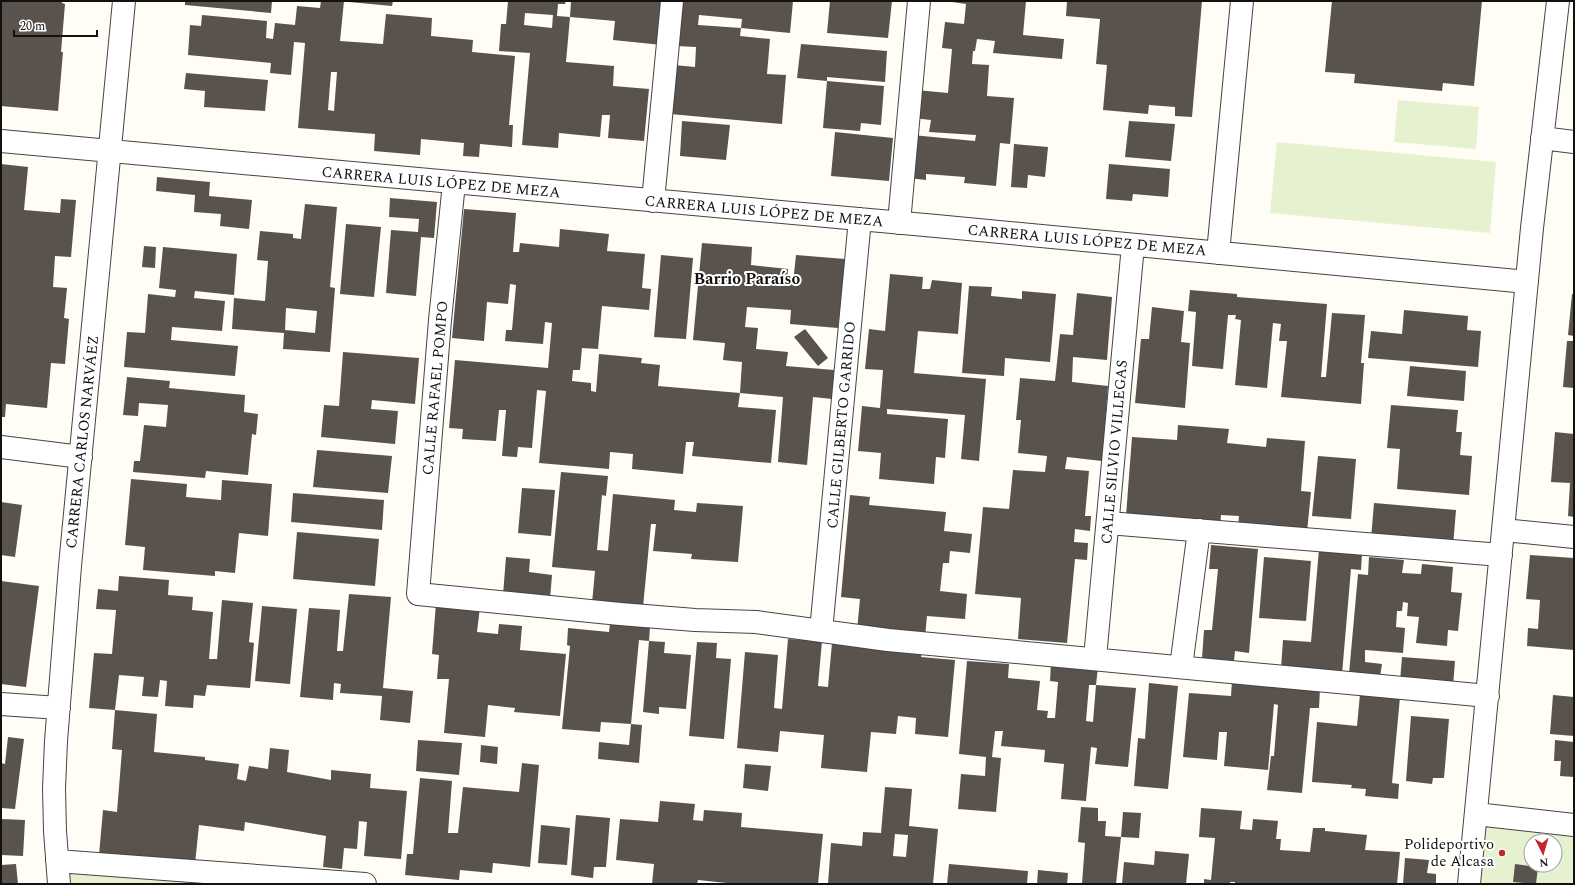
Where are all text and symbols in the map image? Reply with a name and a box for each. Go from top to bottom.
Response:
scale bar [14,12,97,38]
text: 20 m [20,17,45,36]
street label: CARRERA LUIS LÓPEZ DE MEZA [321,161,561,204]
street label: CARRERA LUIS LÓPEZ DE MEZA [644,190,884,233]
street label: CARRERA LUIS LÓPEZ DE MEZA [967,219,1207,262]
district label: Barrio Paraíso [694,267,801,291]
street label: CALLE RAFAEL POMPO [416,300,455,476]
street label: CALLE GILBERTO GARRIDO [821,320,862,530]
street label: CARRERA CARLOS NARVÁEZ [60,334,105,550]
street label: CALLE SILVIO VILLEGAS [1095,359,1134,545]
place label: Polideportivo de Alcasa [1404,833,1495,873]
north arrow [1523,833,1563,873]
marker: Polideportivo de Alcasa [1497,848,1507,858]
text: N [1539,854,1549,871]

